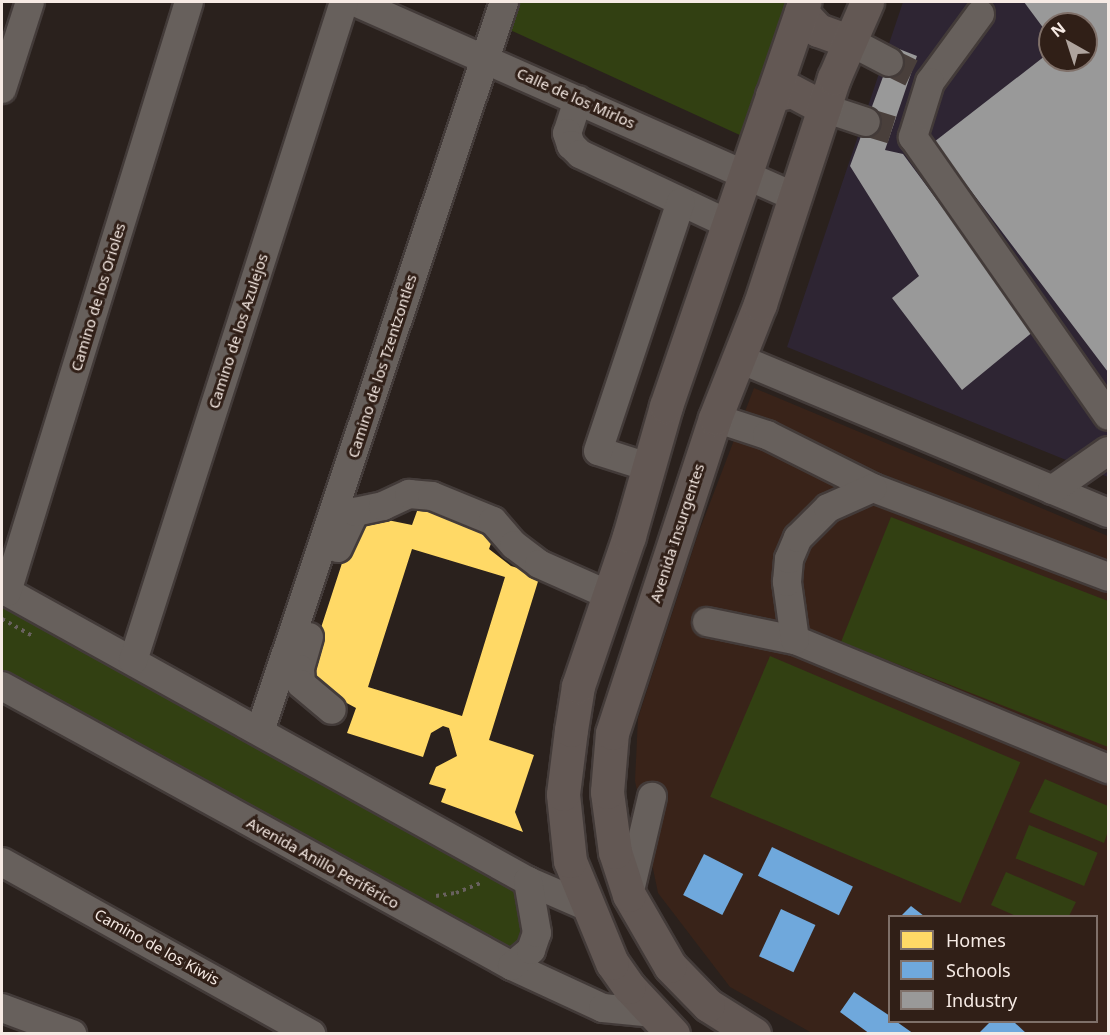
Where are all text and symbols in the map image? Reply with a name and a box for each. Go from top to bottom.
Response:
north arrow [1038,12,1098,72]
text: N [1046,17,1070,42]
street label: Calle de los Mirlos [514,64,638,132]
street label: Camino de los Orioles [67,221,129,373]
street label: Camino de los Azulejos [204,251,272,411]
street label: Camino de los Tzentzontles [344,272,420,460]
street label: Avenida Insurgentes [646,461,708,605]
street label: Avenida Anillo Periférico [244,814,402,912]
street label: Camino de los Kiwis [92,905,222,989]
legend [888,915,1098,1023]
text: Homes [946,928,1006,952]
text: Schools [946,958,1011,982]
text: Industry [946,988,1017,1012]

